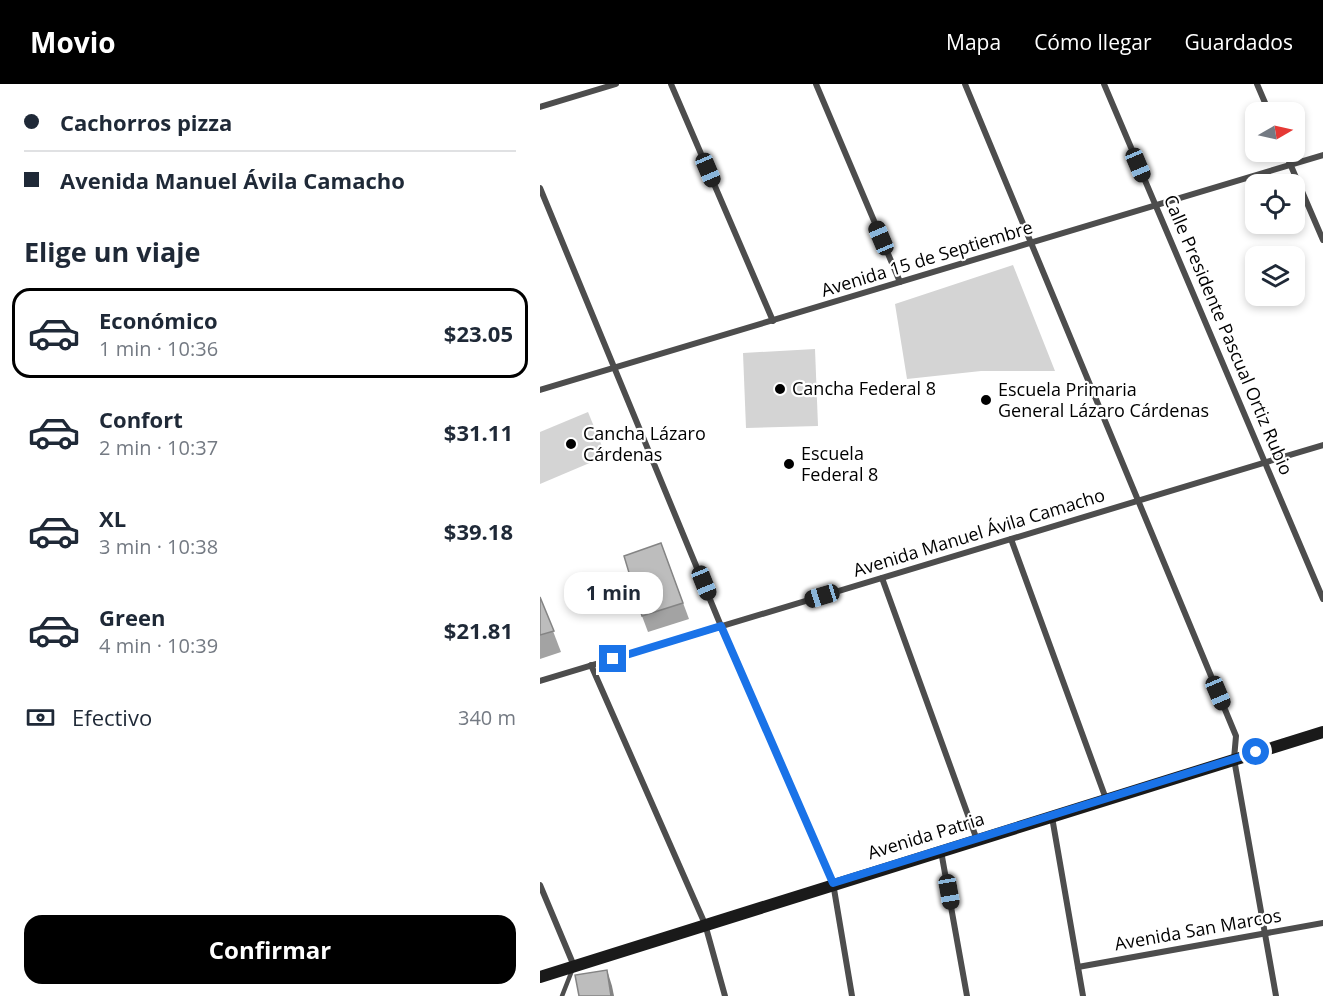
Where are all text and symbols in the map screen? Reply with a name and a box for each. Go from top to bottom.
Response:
text: Movio [30,23,116,61]
text: Mapa [946,28,1001,56]
text: Cómo llegar [1034,28,1152,56]
text: Guardados [1185,28,1293,56]
north arrow [1245,102,1305,162]
map controls [1245,102,1305,306]
text: Cachorros pizza [60,107,232,137]
car [1123,145,1153,185]
car [693,150,723,190]
text: Avenida Manuel Ávila Camacho [60,165,405,195]
button: locate [1245,174,1305,234]
street label: Calle Presidente Pascual Ortiz Rubio [1159,191,1299,478]
street label: Avenida 15 de Septiembre [818,214,1035,302]
car [866,218,896,258]
text: Elige un viaje [24,233,200,270]
button: layers [1245,246,1305,306]
text: Económico [99,305,218,335]
icon: car [27,306,81,360]
text: $23.05 [444,318,513,348]
text: 1 min · 10:36 [99,335,218,362]
place label: Cancha Federal 8 [792,376,936,400]
place label: Escuela Primaria General Lázaro Cárdenas [998,377,1209,422]
marker: Cancha Federal 8 [773,382,787,396]
marker: Escuela Primaria General Lázaro Cárdenas [979,393,993,407]
text: Confort [99,404,183,434]
icon: car [27,405,81,459]
text: $31.11 [444,417,513,447]
place label: Cancha Lázaro Cárdenas [583,421,706,466]
text: 2 min · 10:37 [99,434,218,461]
marker: Cancha Lázaro Cárdenas [564,437,578,451]
place label: Escuela Federal 8 [801,441,878,486]
marker: Escuela Federal 8 [782,457,796,471]
street label: Avenida Manuel Ávila Camacho [850,482,1107,582]
text: XL [99,503,126,533]
icon: car [27,504,81,558]
text: $39.18 [444,516,513,546]
text: 3 min · 10:38 [99,533,218,560]
car [689,563,719,603]
callout: 1 min [563,572,662,614]
text: 1 min [586,579,641,606]
car [802,582,842,610]
text: Green [99,602,165,632]
icon: car [27,603,81,657]
text: $21.81 [444,615,513,645]
text: 4 min · 10:39 [99,632,218,659]
route end [599,645,626,672]
car [1203,673,1233,713]
icon: cash [24,701,57,734]
text: Efectivo [72,702,152,732]
text: 340 m [458,704,516,731]
route start [1242,738,1269,765]
street label: Avenida Patria [864,806,987,864]
car [937,873,961,911]
street label: Avenida San Marcos [1113,903,1283,955]
button: Confirmar [24,915,516,984]

